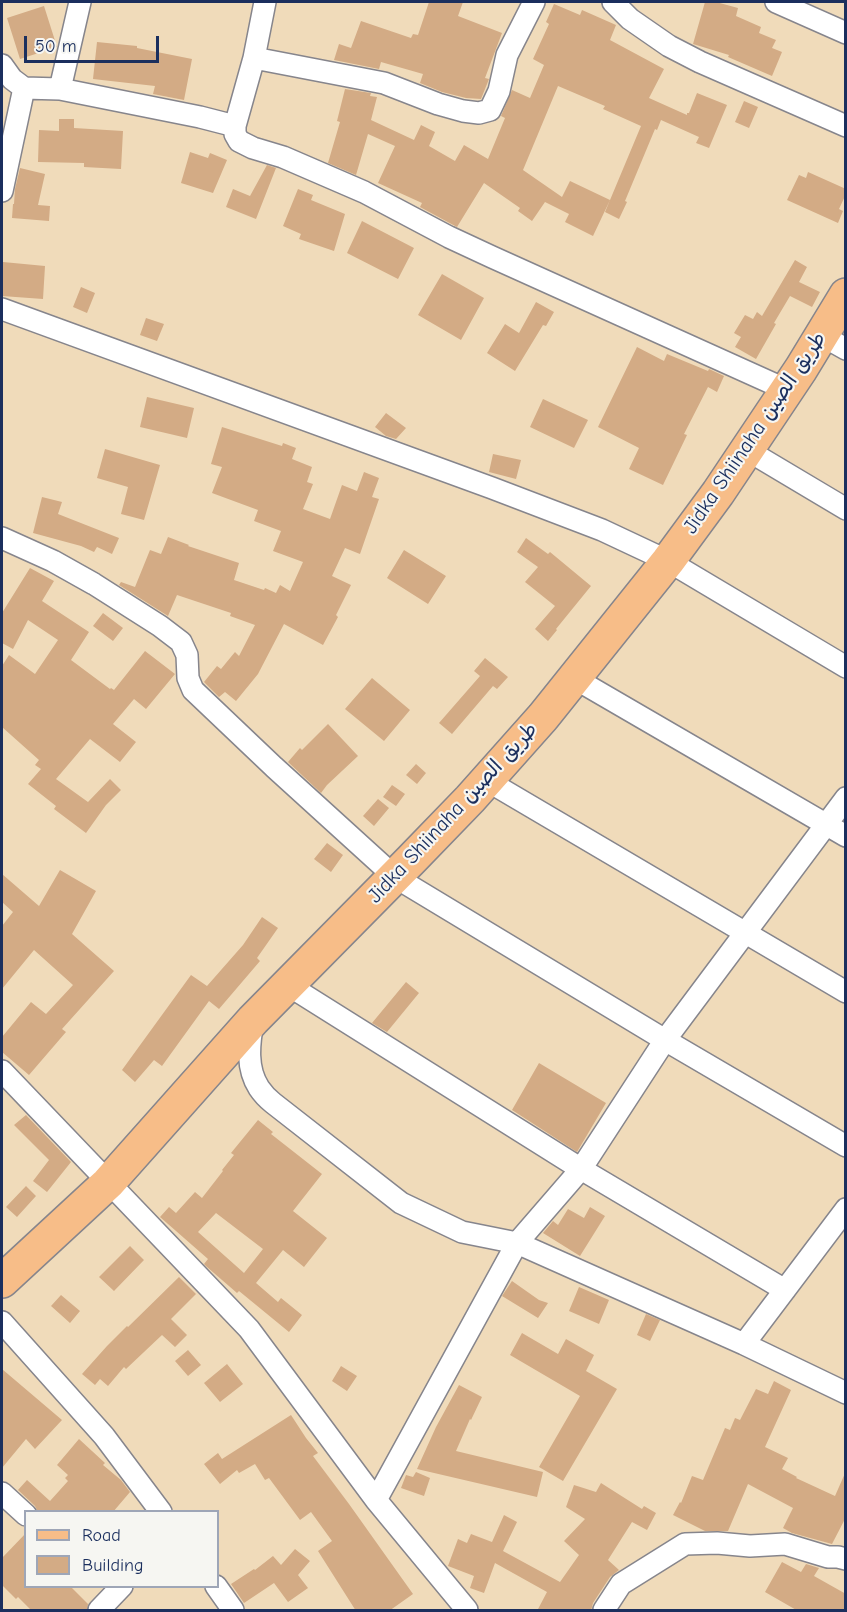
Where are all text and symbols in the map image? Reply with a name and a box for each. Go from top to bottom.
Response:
scale bar [27,24,162,62]
text: 50 m [35,36,77,57]
street label: Jidka Shiinaha طريق الصين [678,327,832,539]
street label: Jidka Shiinaha طريق الصين [363,717,543,909]
legend [24,1510,219,1588]
text: Road [82,1525,121,1546]
text: Building [82,1555,144,1576]

